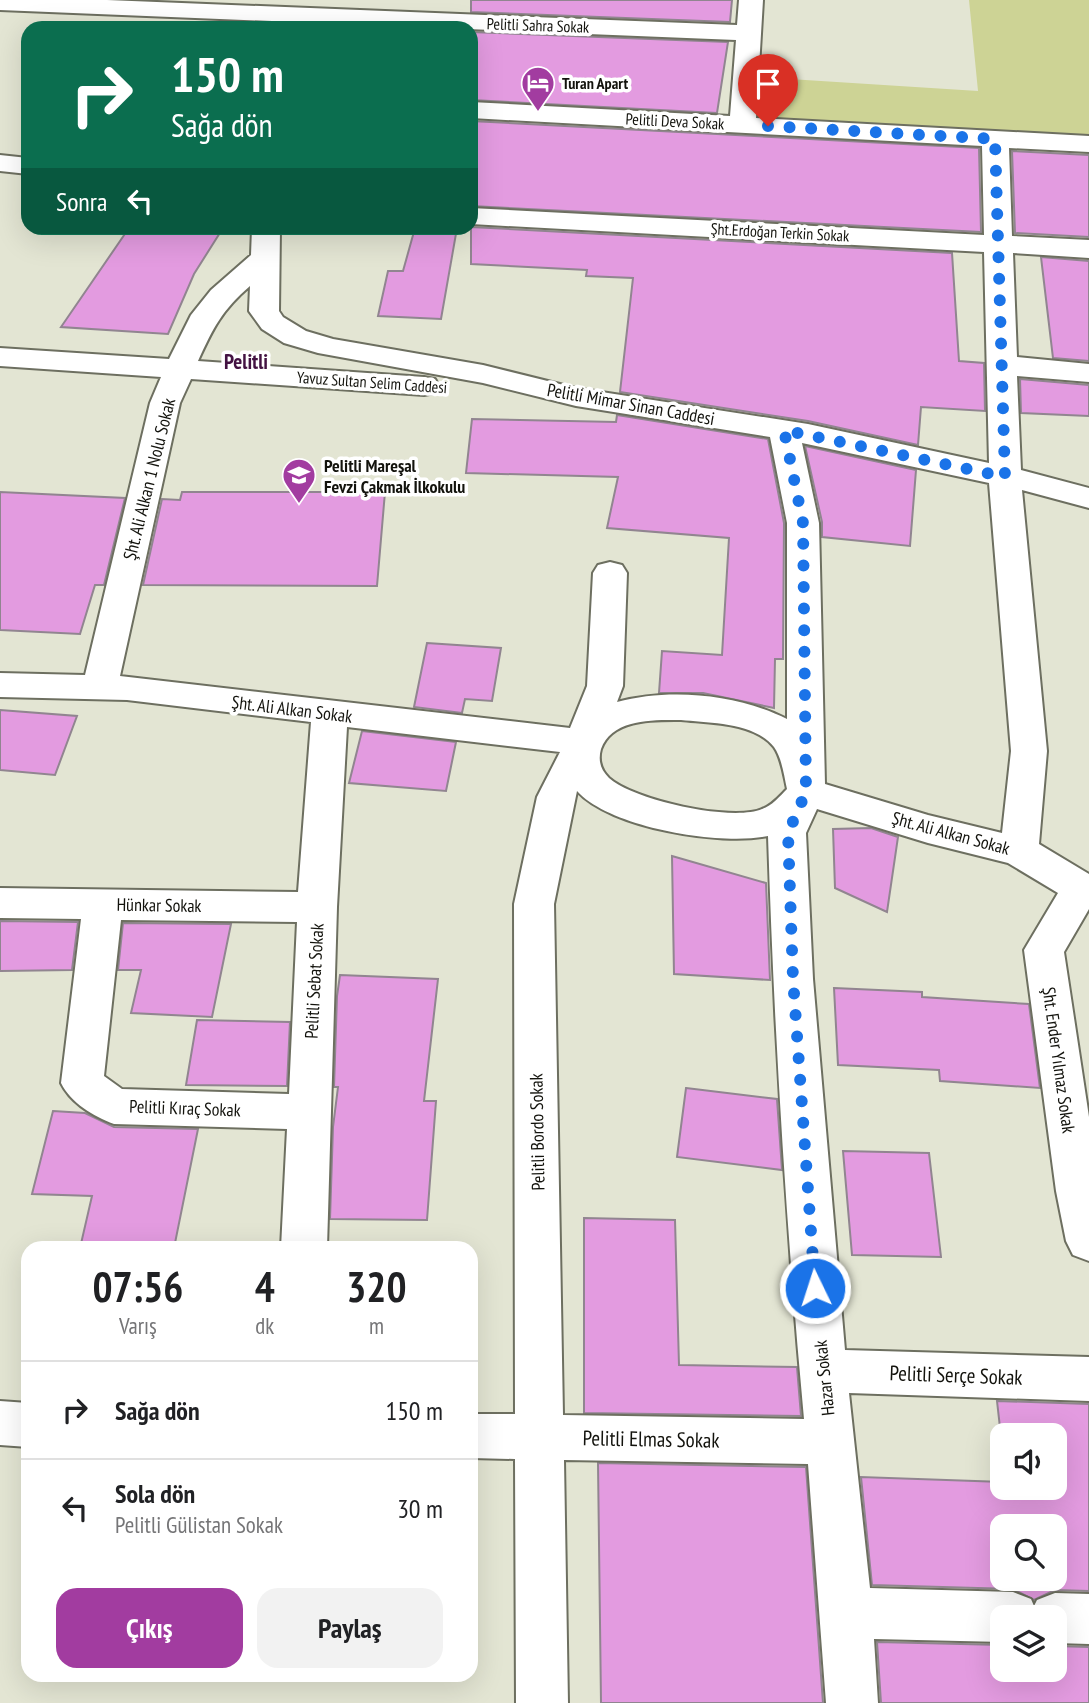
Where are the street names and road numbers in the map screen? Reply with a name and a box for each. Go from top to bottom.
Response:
street label: Pelitli Sahra Sokak [486,13,590,37]
street label: Pelitli Deva Sokak [625,108,726,134]
street label: Şht.Erdoğan Terkin Sokak [710,218,851,246]
street label: Yavuz Sultan Selim Caddesi [296,367,448,397]
street label: Pelitli Mimar Sinan Caddesi [545,378,717,430]
street label: Şht. Ali Alkan 1 Nolu Sokak [118,396,180,562]
street label: Şht. Ali Alkan Sokak [230,690,354,728]
street label: Şht. Ali Alkan Sokak [890,806,1012,860]
street label: Hünkar Sokak [116,893,202,917]
street label: Pelitli Sebat Sokak [299,923,329,1039]
street label: Şht. Ender Yılmaz Sokak [1037,985,1081,1135]
street label: Pelitli Bordo Sokak [524,1073,550,1191]
street label: Pelitli Kıraç Sokak [129,1095,241,1121]
street label: Hazar Sokak [809,1339,839,1417]
street label: Pelitli Serçe Sokak [889,1359,1023,1391]
street label: Pelitli Elmas Sokak [582,1424,720,1454]

